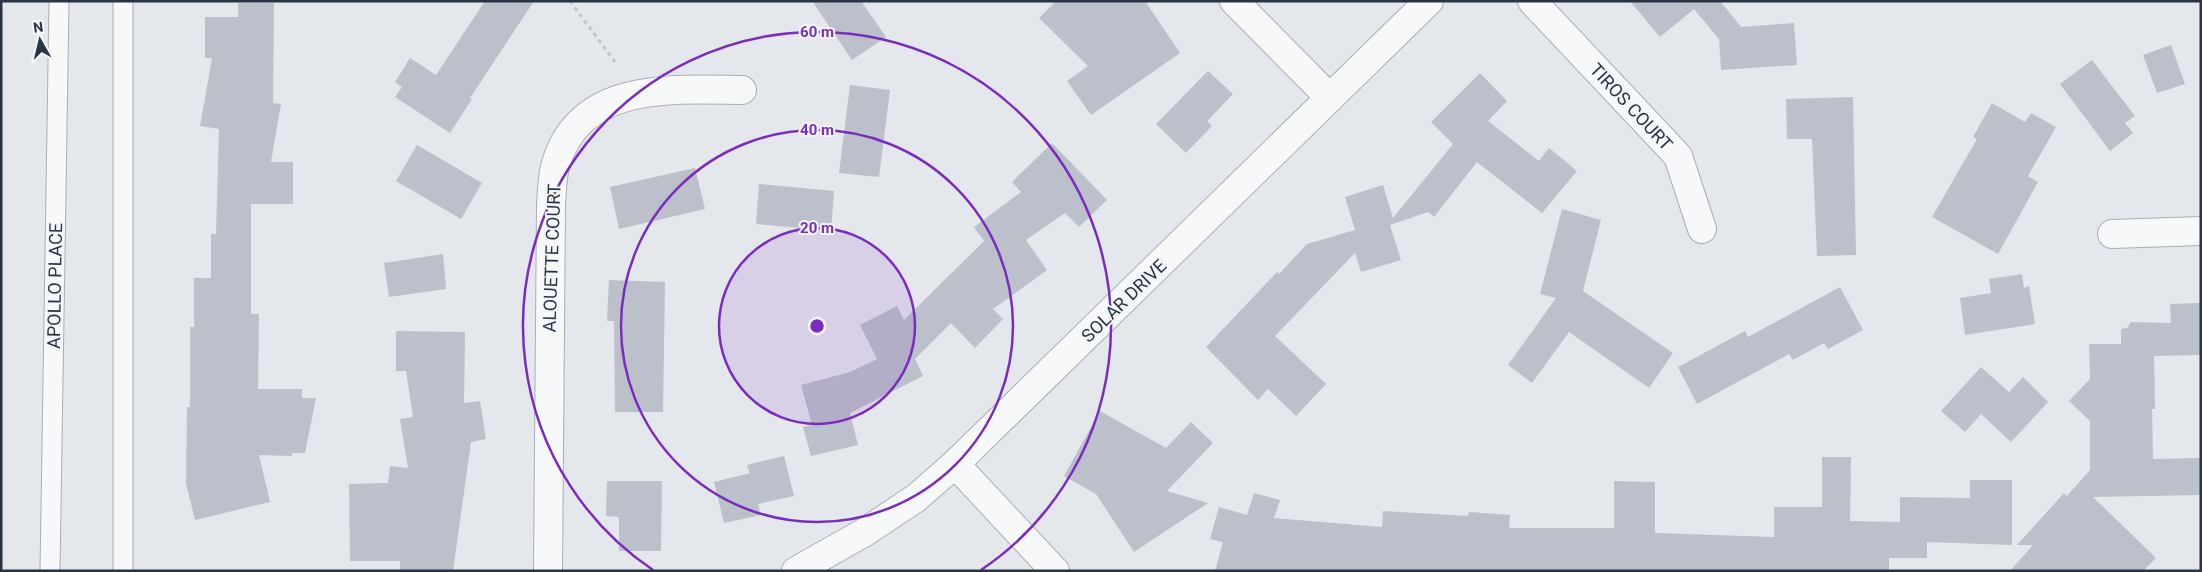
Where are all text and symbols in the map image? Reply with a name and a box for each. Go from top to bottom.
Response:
north arrow [15,15,65,65]
text: N [32,19,44,36]
text: 60 m [800,23,834,41]
street label: TIROS COURT [1586,59,1677,155]
text: 40 m [800,121,834,139]
street label: ALOUETTE COURT [538,183,565,333]
text: 20 m [800,219,834,237]
street label: APOLLO PLACE [43,223,66,349]
street label: SOLAR DRIVE [1077,255,1170,346]
centre of rings [808,317,826,335]

